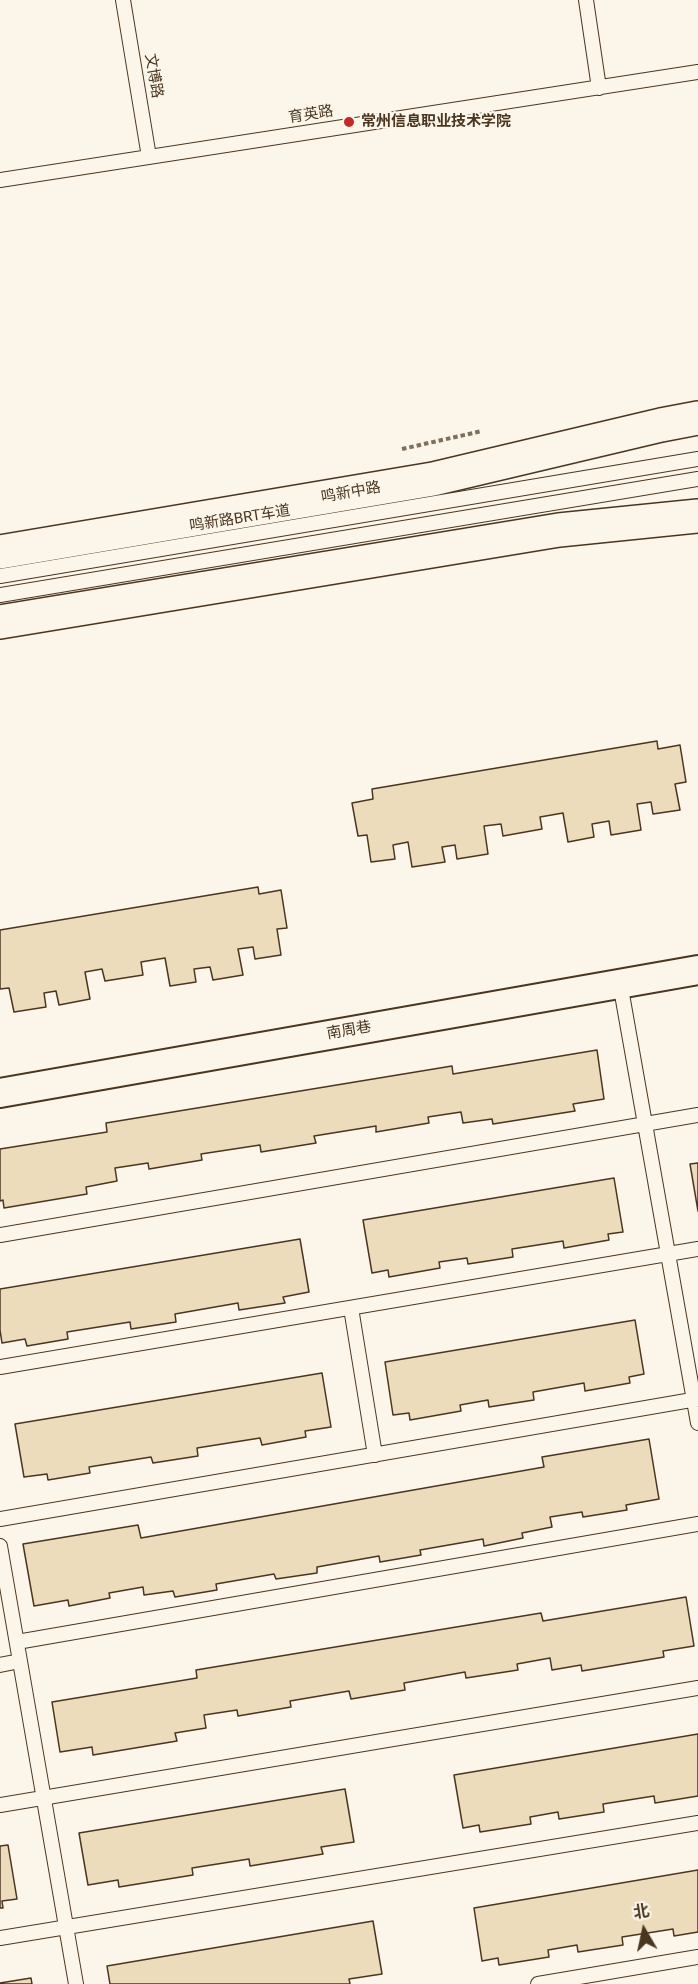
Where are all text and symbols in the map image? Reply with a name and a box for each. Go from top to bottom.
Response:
street label: 文博路 [140,52,166,100]
street label: 育英路 [287,103,335,127]
place label: 常州信息职业技术学院 [361,113,511,131]
marker: 常州信息职业技术学院 [342,115,356,129]
street label: 鸣新中路 [320,479,382,507]
street label: 鸣新路BRT车道 [188,502,292,536]
street label: 南周巷 [325,1018,373,1044]
north arrow [614,1900,674,1960]
text: 北 [632,1901,650,1922]

